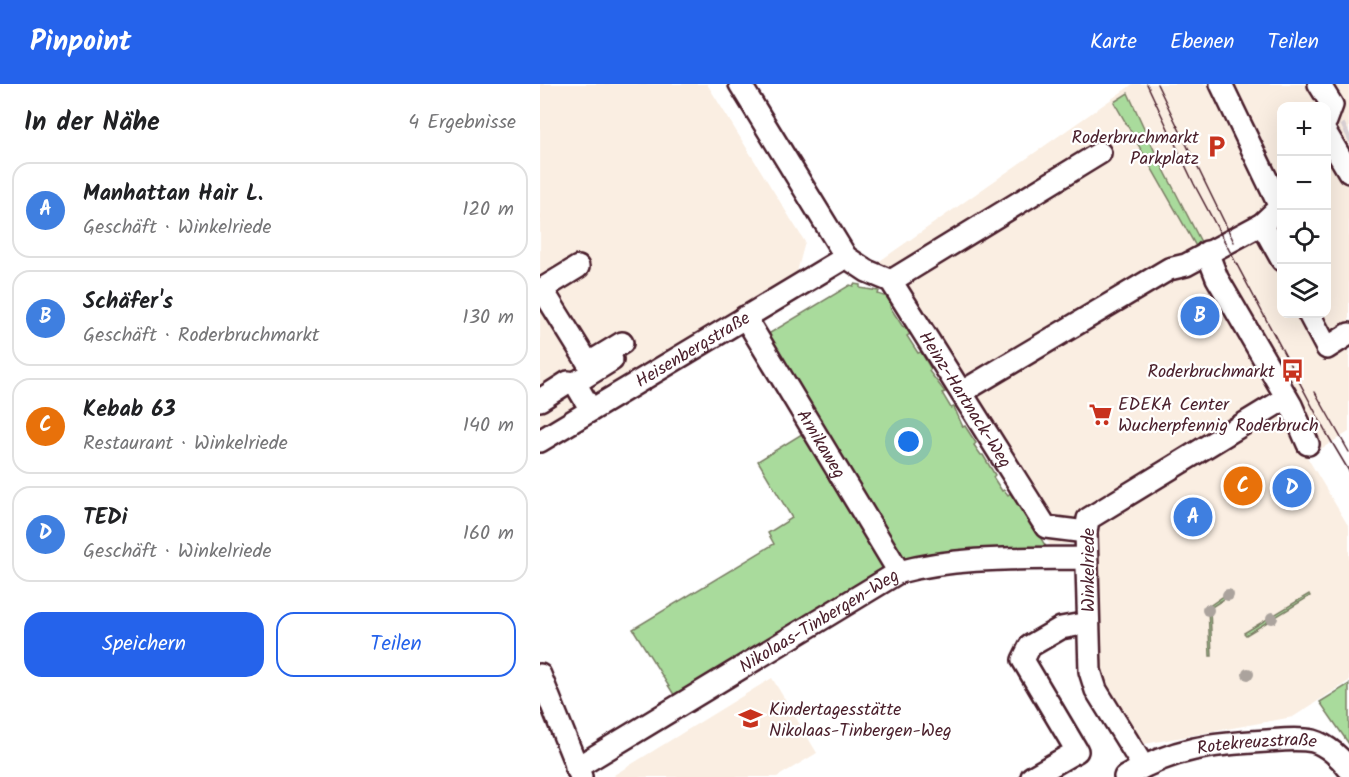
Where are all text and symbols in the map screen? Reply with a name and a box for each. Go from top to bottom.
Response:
text: Pinpoint [30,20,131,65]
text: Karte [1090,26,1137,59]
text: Ebenen [1170,26,1235,59]
text: Teilen [1268,26,1319,59]
text: In der Nähe [24,102,160,144]
map controls [1277,102,1331,318]
button: + [1277,102,1331,156]
text: 4 Ergebnisse [408,107,516,139]
place label: Roderbruchmarkt Parkplatz [1071,124,1200,174]
parking icon: Roderbruchmarkt Parkplatz [1204,134,1230,160]
button: − [1277,156,1331,210]
text: Manhattan Hair L. [83,177,263,212]
text: A [39,194,52,226]
text: 120 m [462,194,514,226]
button: locate [1277,210,1331,264]
text: Geschäft · Winkelriede [83,212,272,244]
button: layers [1277,264,1331,318]
text: Schäfer's [83,285,173,320]
pin: B [1180,294,1220,338]
text: B [39,302,52,334]
text: 130 m [462,302,514,334]
street label: Heisenbergstraße [630,305,756,396]
text: Geschäft · Roderbruchmarkt [83,320,320,352]
street label: Heinz-Hartnack-Weg [910,326,1018,474]
place label: Roderbruchmarkt [1147,358,1276,387]
bus stop icon: Roderbruchmarkt [1280,358,1306,384]
place label: EDEKA Center Wucherpfennig Roderbruch [1118,391,1319,441]
text: Kebab 63 [83,393,176,428]
supermarket icon: EDEKA Center Wucherpfennig Roderbruch [1087,401,1113,427]
street label: Arnikaweg [788,404,852,485]
text: C [39,410,52,442]
text: 140 m [463,410,514,442]
your location [894,427,923,456]
text: Restaurant · Winkelriede [83,428,288,460]
pin: C [1224,464,1262,508]
pin: D [1272,466,1311,510]
pin: A [1174,494,1212,540]
text: TEDi [83,501,127,536]
text: D [39,518,52,550]
text: 160 m [463,518,514,550]
street label: Winkelriede [1075,528,1104,612]
text: Geschäft · Winkelriede [83,536,272,568]
street label: Nikolaas-Tinbergen-Weg [734,562,905,682]
button: Speichern [24,612,264,677]
button: Teilen [276,612,516,677]
place label: Kindertagesstätte Nikolaas-Tinbergen-Weg [769,696,952,746]
school or university icon: Kindertagesstätte Nikolaas-Tinbergen-Weg [738,706,764,732]
street label: Rotekreuzstraße [1194,726,1319,764]

